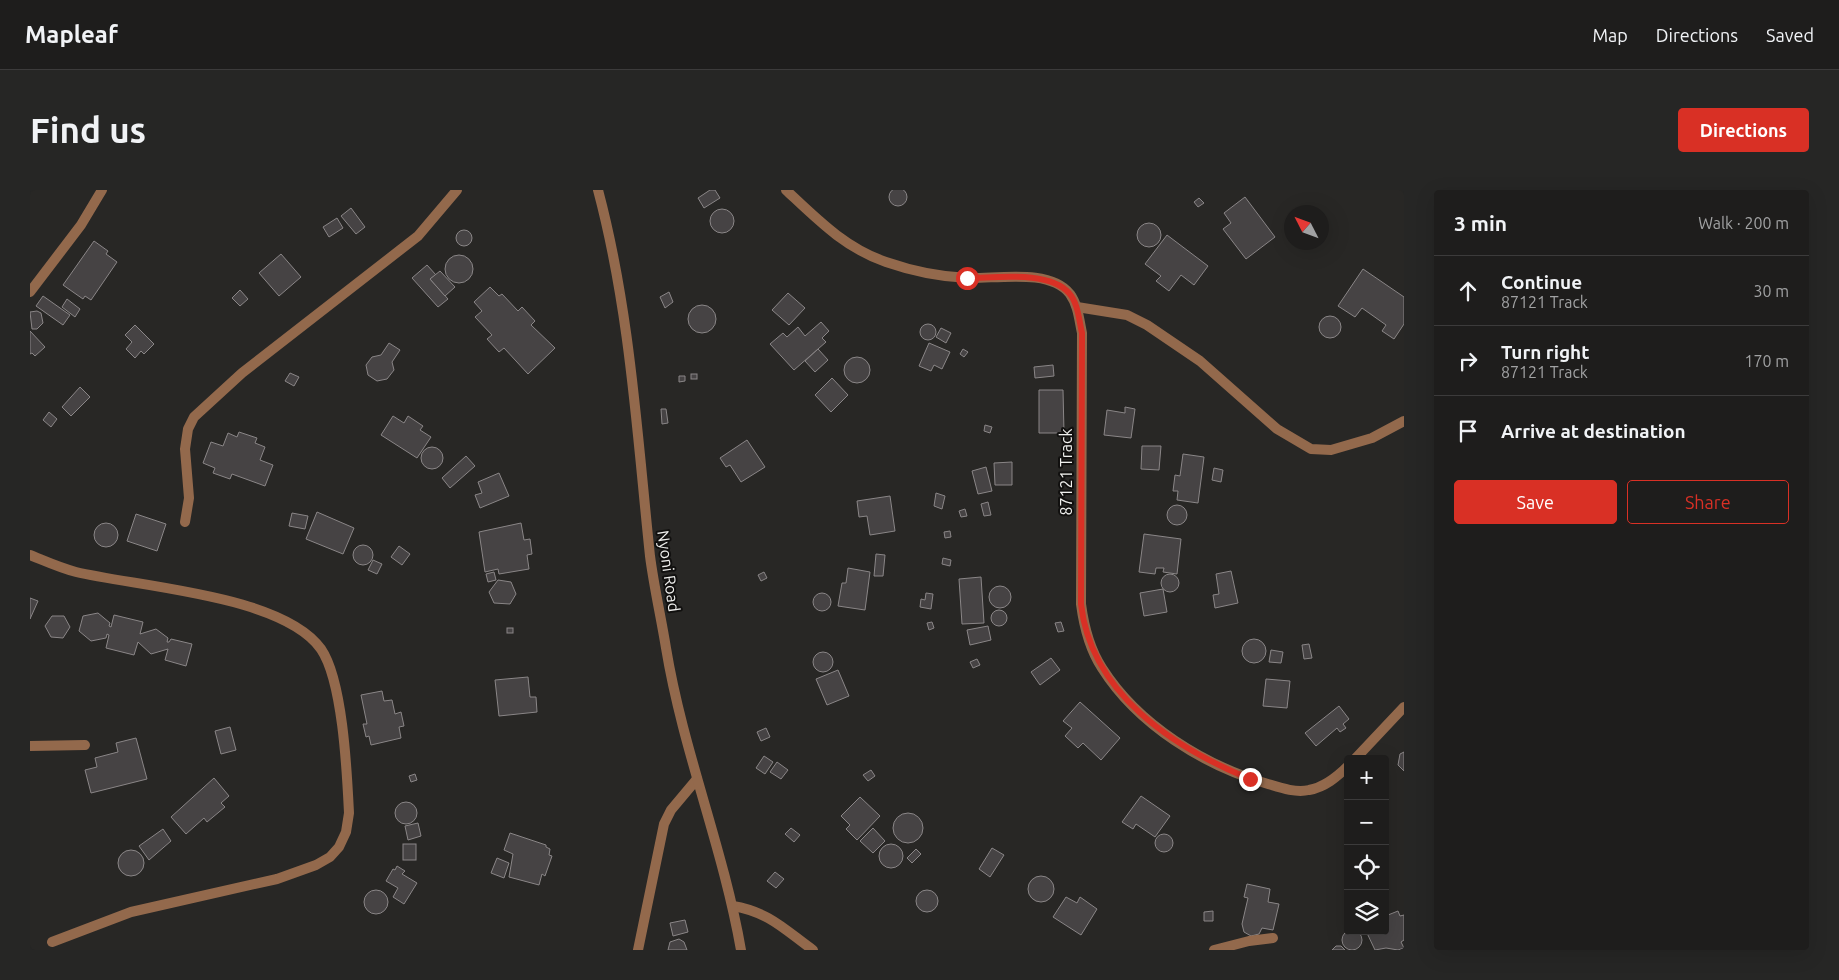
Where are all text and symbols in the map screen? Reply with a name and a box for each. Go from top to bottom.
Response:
text: Mapleaf [25,21,118,48]
text: Map [1592,25,1628,45]
text: Directions [1656,25,1738,45]
text: Saved [1766,25,1814,45]
button: Directions [1678,108,1809,152]
text: Find us [30,110,146,150]
north arrow [1284,205,1329,250]
text: 3 min [1454,211,1507,235]
text: Walk · 200 m [1698,214,1789,232]
route start [956,267,979,290]
text: Continue [1501,271,1582,293]
icon: ahead [1454,277,1482,305]
text: 30 m [1753,282,1789,300]
text: 87121 Track [1501,293,1588,311]
text: Turn right [1501,341,1589,363]
icon: right [1454,347,1482,375]
text: 170 m [1744,352,1789,370]
text: 87121 Track [1501,363,1588,381]
icon: arrive [1454,417,1482,445]
text: Arrive at destination [1501,420,1686,442]
street label: 87121 Track [1057,429,1075,515]
button: Save [1454,480,1617,524]
button: Share [1627,480,1789,524]
street label: Nyoni Road [654,529,684,613]
map controls [1344,755,1389,935]
button: + [1344,755,1389,800]
route end [1239,768,1262,791]
button: − [1344,800,1389,845]
button: locate [1344,845,1389,890]
button: layers [1344,890,1389,935]

